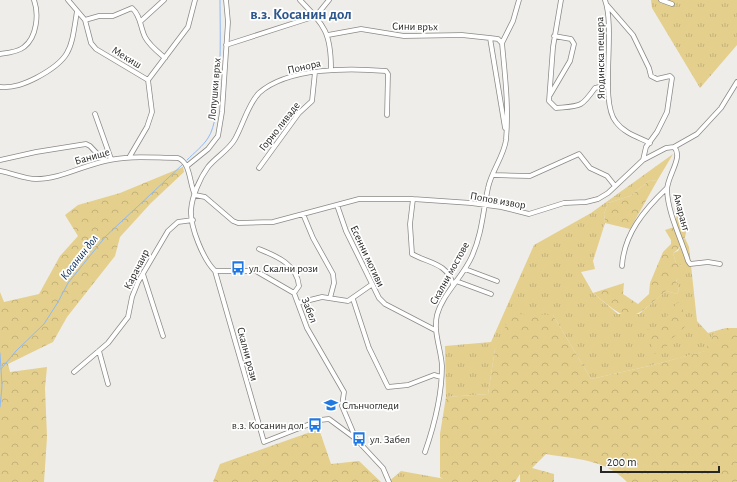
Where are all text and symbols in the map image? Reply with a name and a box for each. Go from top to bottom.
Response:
district label: в.з. Косанин дол [250,7,352,22]
street label: Ягодинска пещера [594,17,607,99]
street label: Сини връх [392,21,438,32]
street label: Мекиш [110,44,143,70]
street label: Лопушки връх [206,57,223,121]
street label: Понора [286,57,322,76]
street label: Горно ливаде [257,100,302,153]
street label: Банище [73,146,111,167]
street label: Попов извор [469,190,527,211]
street label: Амарант [671,192,692,232]
street label: Есенни мотиви [348,224,387,289]
water label: Косанин дол [58,232,100,282]
street label: Скални мостове [428,240,471,307]
street label: Карачаир [122,247,151,291]
bus stop icon: ул. Скални рози [230,260,246,276]
place label: ул. Скални рози [248,263,318,274]
street label: Забел [300,296,320,324]
street label: Скални рози [235,326,260,382]
school or university icon: Слънчогледи [323,397,339,413]
place label: Слънчогледи [342,400,399,411]
bus stop icon: в.з. Косанин дол [307,417,323,433]
place label: в.з. Косанин дол [232,420,304,431]
bus stop icon: ул. Забел [351,431,367,447]
place label: ул. Забел [369,434,410,445]
scale bar [601,448,719,474]
text: 200 m [607,456,637,468]

